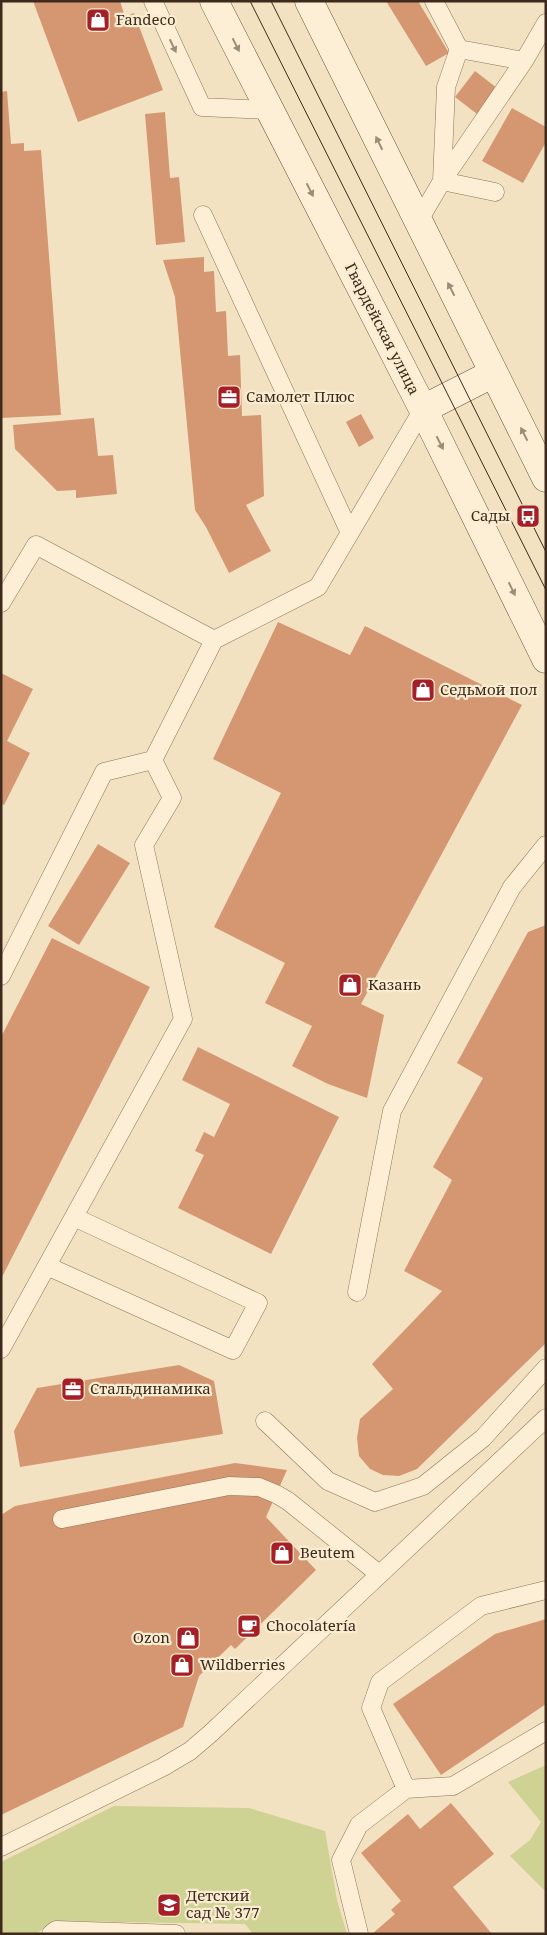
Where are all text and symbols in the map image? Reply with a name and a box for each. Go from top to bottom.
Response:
shop icon: Fandeco [85,7,111,33]
place label: Fandeco [116,9,176,29]
one-way arrow [232,38,240,52]
one-way arrow [170,39,178,53]
one-way arrow [375,136,383,150]
one-way arrow [305,183,314,196]
street label: Гвардейская улица [341,259,425,398]
one-way arrow [447,281,455,296]
office icon: Самолет Плюс [216,384,242,410]
place label: Самолет Плюс [246,386,355,406]
one-way arrow [520,427,528,441]
one-way arrow [436,436,444,450]
bus stop icon: Сады [515,503,541,529]
place label: Сады [471,505,510,525]
one-way arrow [508,582,516,596]
shop icon: Седьмой пол [410,677,436,703]
place label: Седьмой пол [440,679,537,699]
shop icon: Казань [337,972,363,998]
place label: Казань [368,974,421,994]
office icon: Стальдинамика [60,1376,86,1402]
place label: Стальдинамика [90,1378,211,1398]
shop icon: Beutem [269,1540,295,1566]
place label: Beutem [300,1542,355,1562]
cafe icon: Chocolatería [236,1613,262,1639]
place label: Chocolatería [266,1615,356,1635]
shop icon: Ozon [175,1625,201,1651]
place label: Ozon [133,1627,170,1647]
shop icon: Wildberries [169,1652,195,1678]
place label: Wildberries [200,1654,286,1674]
place label: Детский сад № 377 [186,1885,260,1922]
school or university icon: Детский сад № 377 [156,1892,182,1918]

